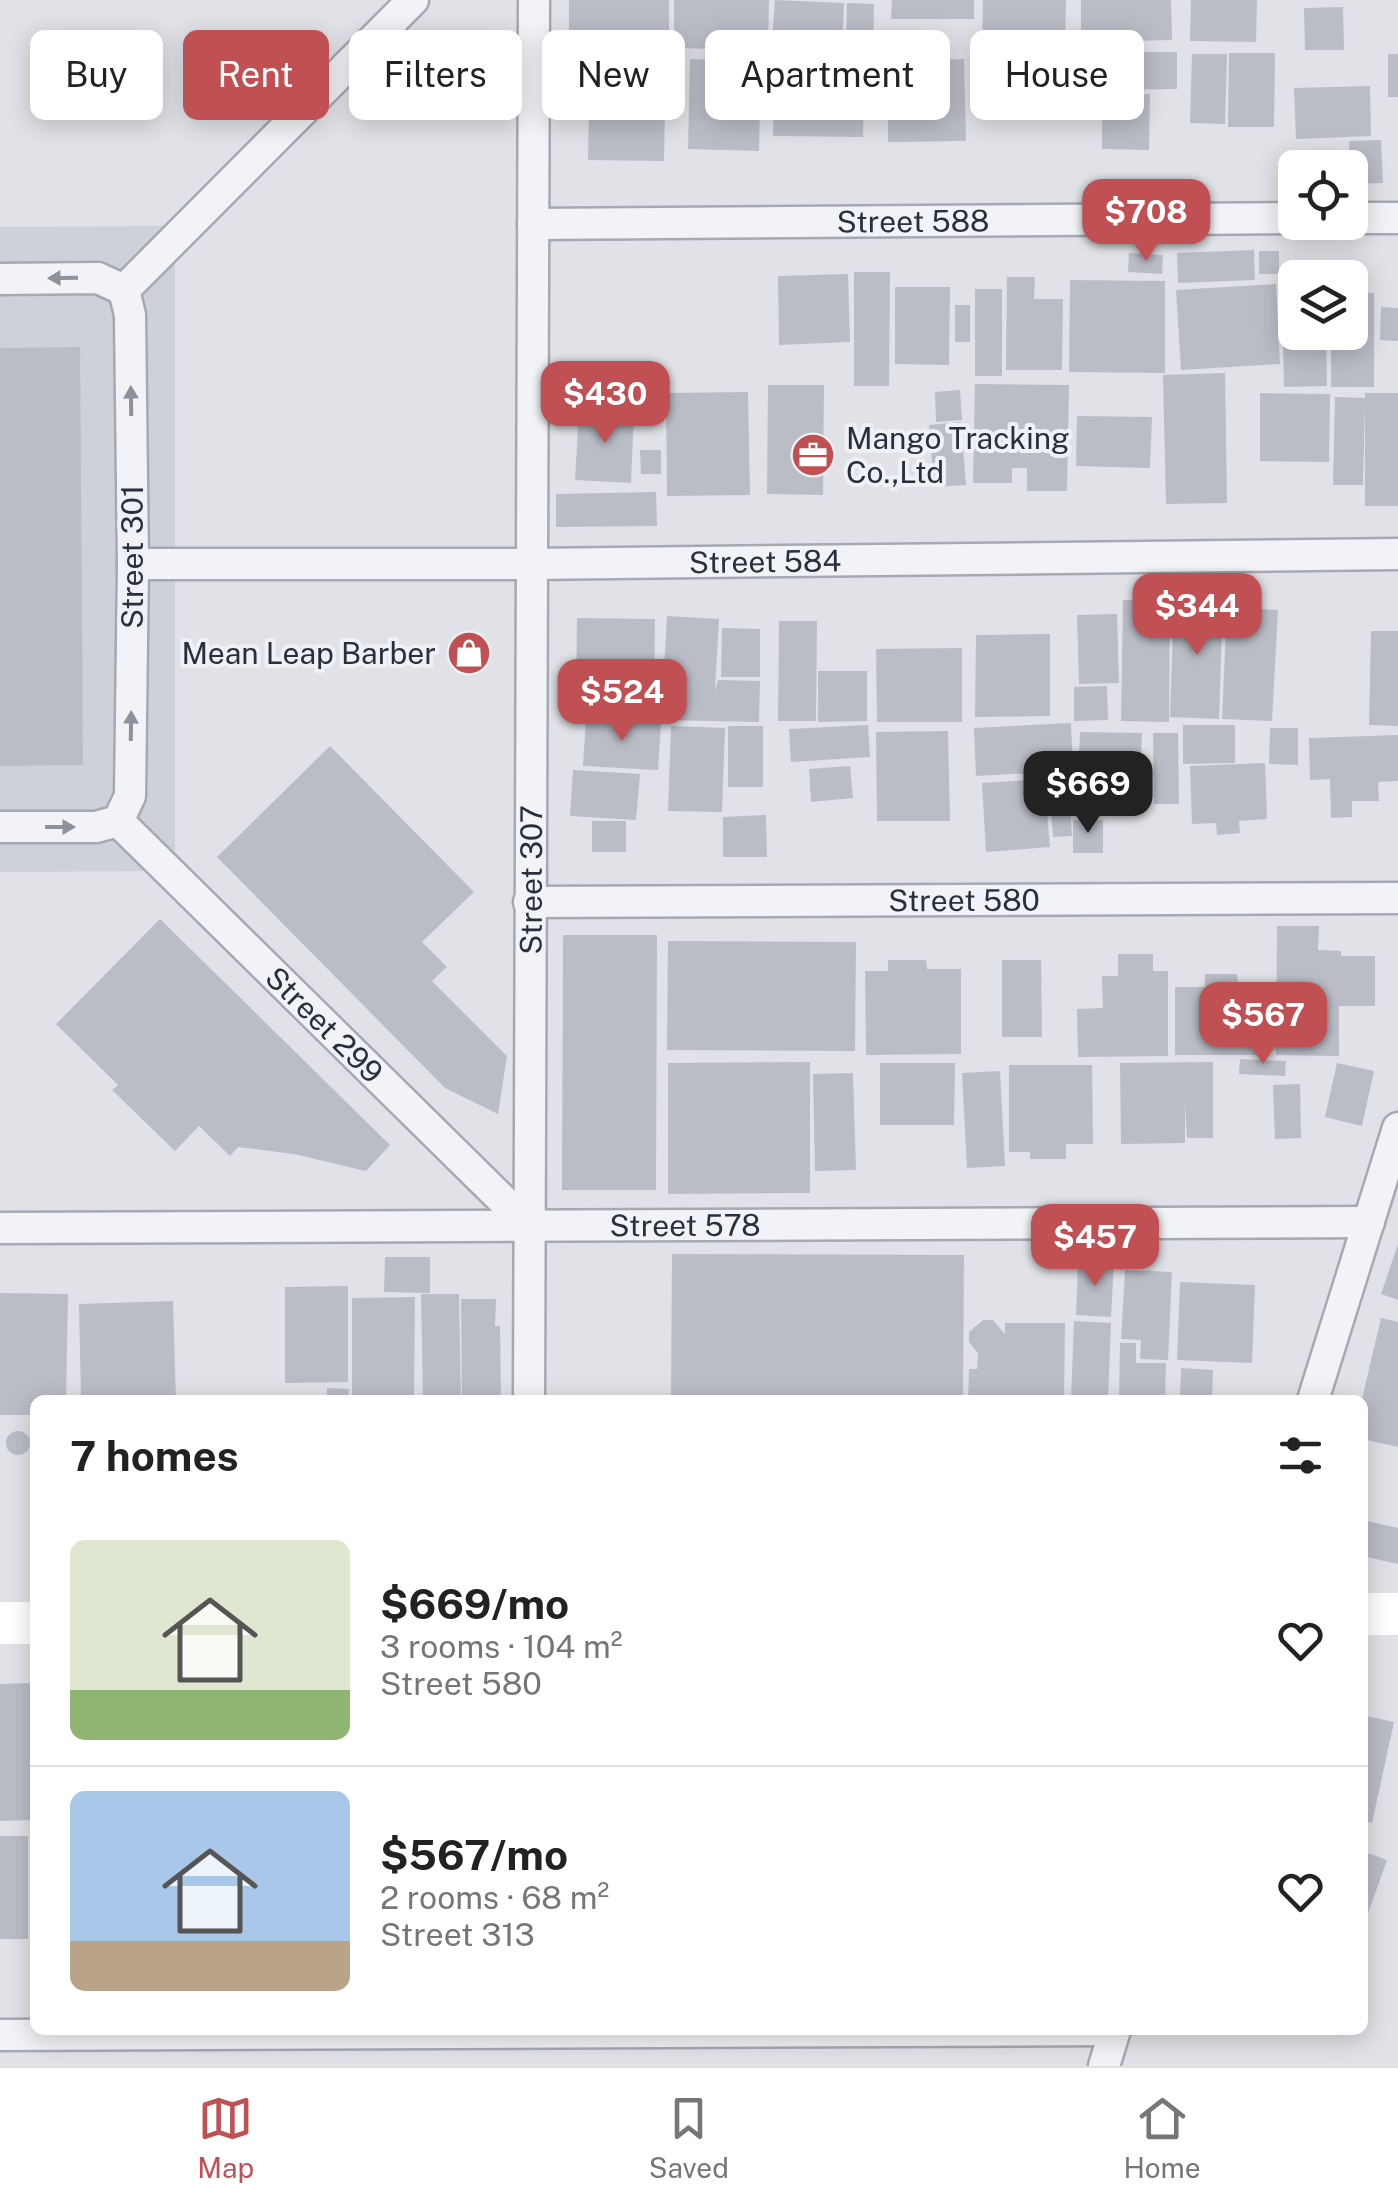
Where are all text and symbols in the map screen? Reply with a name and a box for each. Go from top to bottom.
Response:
chip: Buy [30,30,163,120]
chip: Rent [183,30,329,120]
chip: Filters [349,30,522,120]
chip: New [542,30,685,120]
chip: Apartment [705,30,950,120]
chip: House [970,30,1144,120]
map controls [1278,150,1368,350]
button: locate [1278,150,1368,240]
pin: $708 [1087,179,1205,264]
text: $708 [1104,193,1188,230]
street label: Street 588 [836,202,990,240]
button: layers [1278,260,1368,350]
one-way arrow [47,270,79,286]
pin: $430 [546,361,664,446]
text: $430 [563,375,647,412]
one-way arrow [123,385,139,417]
place label: Mango Tracking Co.,Ltd [846,420,1070,490]
office icon: Mango Tracking Co.,Ltd [790,432,836,478]
street label: Street 301 [114,485,150,629]
street label: Street 584 [689,542,841,580]
pin: $344 [1138,573,1256,658]
text: $344 [1155,587,1239,624]
shop icon: Mean Leap Barber [446,630,492,676]
place label: Mean Leap Barber [182,635,436,671]
pin: $524 [563,659,681,744]
text: $524 [580,673,664,710]
one-way arrow [123,710,139,742]
pin: $669 [1029,751,1147,836]
text: $669 [1046,765,1130,802]
street label: Street 307 [513,805,549,955]
one-way arrow [44,819,76,835]
street label: Street 580 [888,882,1040,918]
street label: Street 299 [258,959,391,1090]
pin: $567 [1204,982,1322,1067]
text: $567 [1221,996,1305,1033]
pin: $457 [1036,1204,1154,1289]
street label: Street 578 [609,1207,761,1243]
text: $457 [1053,1218,1137,1255]
icon: filters [1273,1428,1328,1483]
text: 7 homes [70,1431,239,1480]
text: $669/mo [380,1579,569,1628]
icon: home [150,1580,270,1700]
icon: heart [1273,1613,1328,1668]
text: 3 rooms · 104 m² [380,1628,623,1665]
text: Street 580 [380,1665,542,1702]
text: $567/mo [380,1830,568,1879]
icon: home [150,1831,270,1951]
icon: heart [1273,1864,1328,1919]
text: 2 rooms · 68 m² [380,1879,609,1916]
text: Street 313 [380,1916,535,1953]
tab: Map [197,2091,254,2184]
tab: Saved [649,2091,729,2184]
tab: Home [1123,2091,1201,2184]

